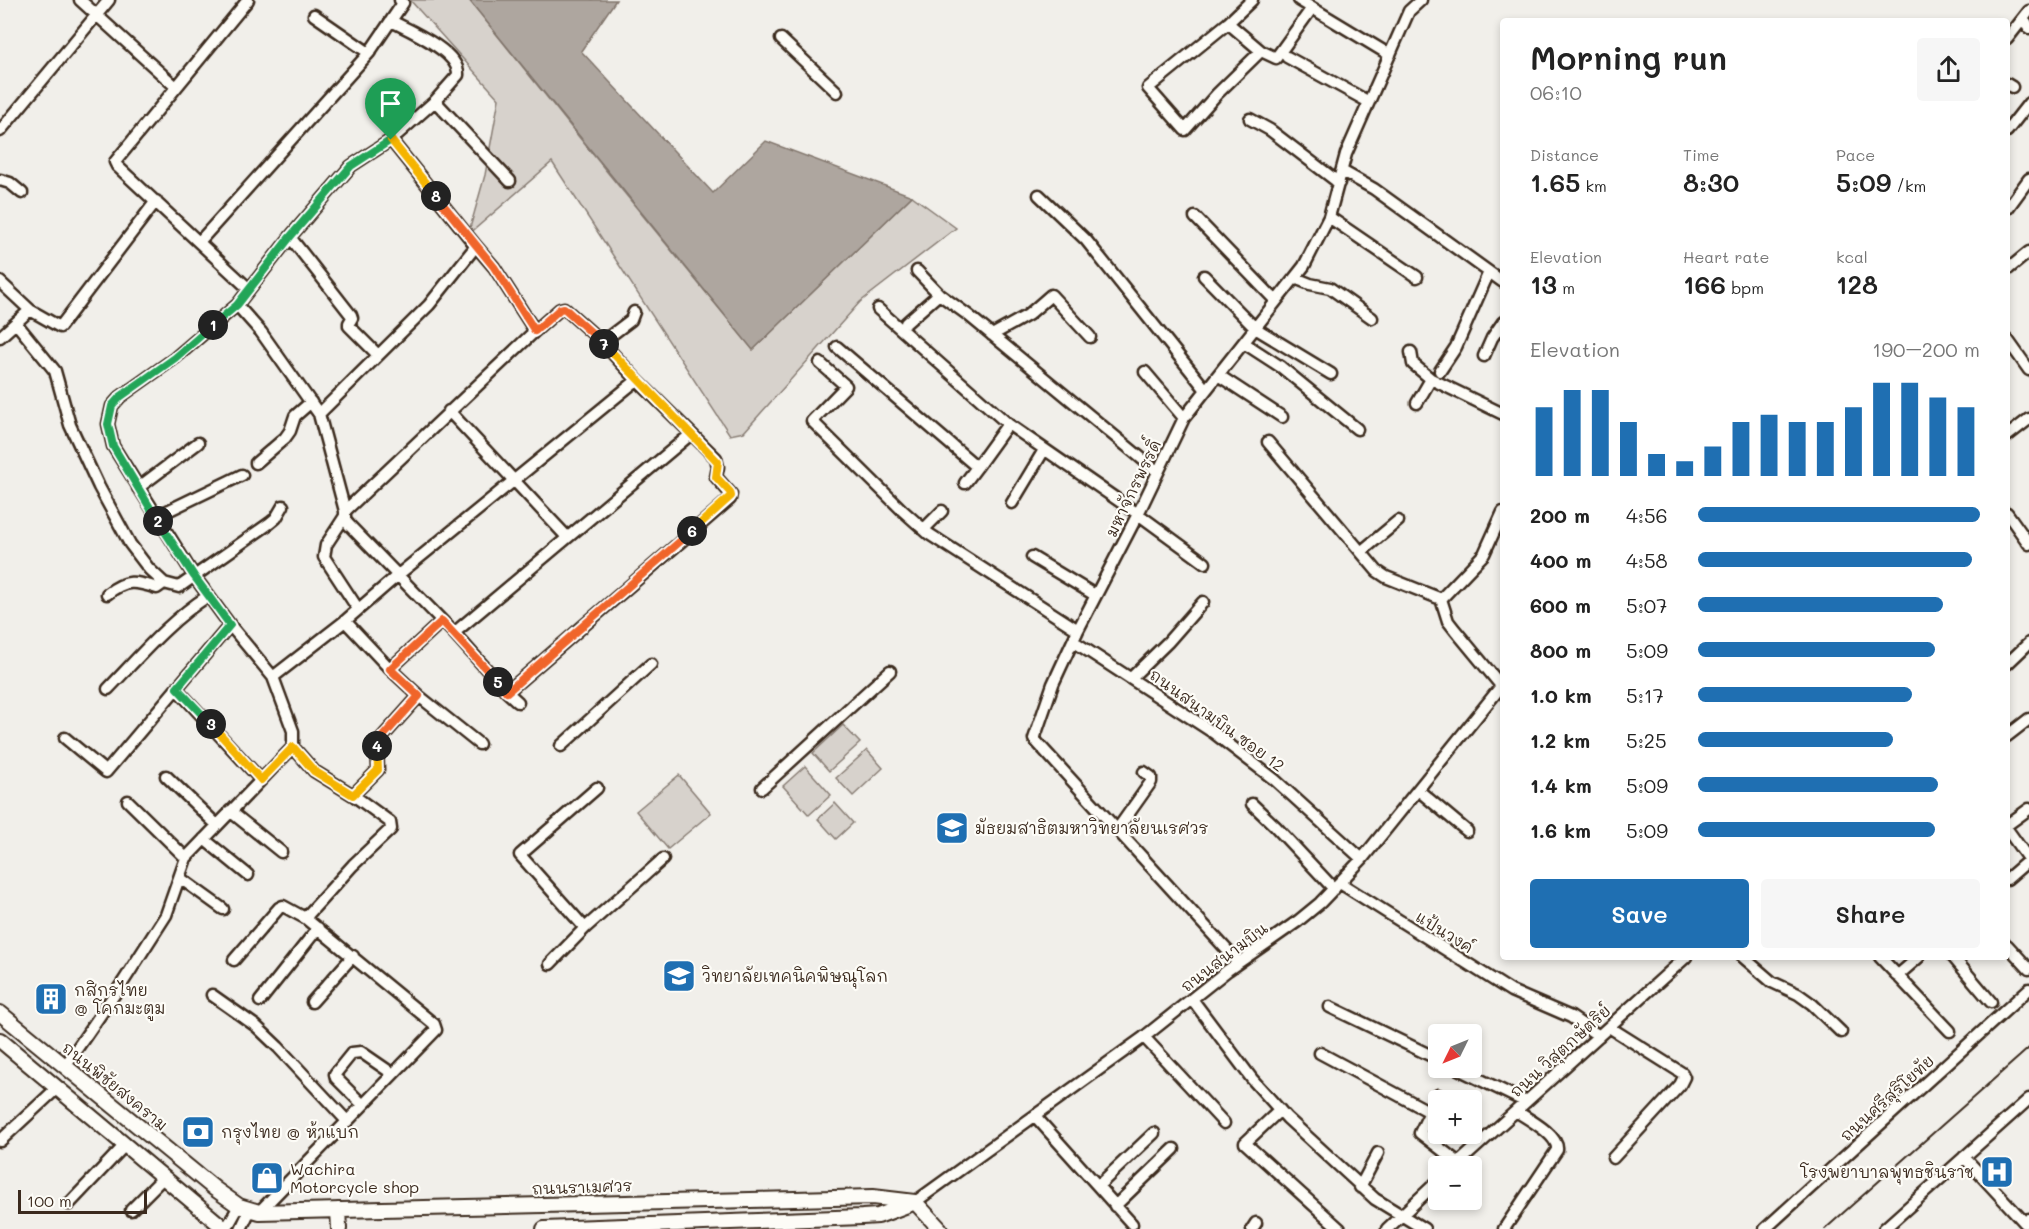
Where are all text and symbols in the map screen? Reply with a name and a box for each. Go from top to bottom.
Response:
text: Morning run [1530,35,1727,78]
button: share [1917,38,1980,101]
pin [365,78,416,140]
text: 06:10 [1530,79,1582,105]
icon: arrive [374,87,407,120]
text: Distance [1530,144,1599,165]
text: Time [1683,144,1719,165]
text: Pace [1836,144,1875,165]
text: 1.65 [1530,165,1580,199]
text: 8:30 [1683,165,1739,199]
text: 5:09 [1836,165,1891,199]
text: km [1580,175,1607,196]
text: /km [1891,175,1926,196]
pin: 8 [421,181,451,211]
text: 8 [431,185,441,206]
text: Elevation [1530,246,1602,267]
text: Heart rate [1683,246,1769,267]
text: kcal [1836,246,1868,267]
text: 13 [1530,267,1557,301]
text: 166 [1683,267,1726,301]
text: 128 [1836,267,1878,301]
text: m [1557,277,1575,298]
text: bpm [1726,277,1764,298]
pin: 1 [198,310,228,340]
text: 1 [209,314,217,335]
pin: 7 [589,329,619,359]
text: 7 [600,333,608,354]
text: Elevation [1530,336,1620,362]
text: 190–200 m [1872,336,1980,362]
street label: มหาจักรพรรดิ์ [1097,434,1165,540]
text: 200 m [1530,502,1590,528]
text: 4:56 [1626,502,1668,528]
pin: 2 [143,506,173,536]
text: 2 [154,510,162,531]
pin: 6 [677,516,707,546]
text: 6 [687,520,697,541]
text: 400 m [1530,547,1591,573]
text: 4:58 [1626,547,1668,573]
text: 600 m [1530,592,1591,618]
text: 5:07 [1626,592,1667,618]
text: 800 m [1530,637,1591,663]
text: 5:09 [1626,637,1668,663]
street label: ถนนสนามบิน ซอย 12 [1146,664,1289,776]
pin: 5 [483,667,513,697]
text: 5 [493,671,503,692]
text: 1.0 km [1530,682,1592,708]
text: 5:17 [1626,682,1664,708]
pin: 3 [196,709,226,739]
text: 3 [206,713,216,734]
text: 1.2 km [1530,727,1590,753]
text: 5:25 [1626,727,1667,753]
pin: 4 [362,731,392,761]
text: 4 [372,735,382,756]
text: 1.4 km [1530,772,1592,798]
text: 5:09 [1626,772,1668,798]
school or university icon: มัธยมสาธิตมหาวิทยาลัยนเรศวร [934,810,970,846]
place label: มัธยมสาธิตมหาวิทยาลัยนเรศวร [975,817,1209,838]
text: 1.6 km [1530,817,1591,843]
text: 5:09 [1626,817,1668,843]
button: Save [1530,879,1749,948]
button: Share [1761,879,1980,948]
street label: แป้นวงค์ [1412,905,1478,958]
street label: ถนนสนามบิน [1176,917,1272,996]
school or university icon: วิทยาลัยเทคนิคพิษณุโลก [661,958,697,994]
place label: วิทยาลัยเทคนิคพิษณุโลก [701,965,888,989]
place label: กสิกรไทย @ โคกมะตูม [74,979,165,1021]
building icon: กสิกรไทย @ โคกมะตูม [33,981,69,1017]
street label: ถนน วิสุตกษัตริย์ [1505,999,1617,1104]
north arrow [1428,1024,1482,1078]
map controls [1428,1024,1482,1210]
street label: ถนนพิชัยสงคราม [58,1036,173,1135]
street label: ถนนศรีสุริโยทัย [1835,1050,1940,1148]
button: + [1428,1090,1482,1144]
bank icon: กรุงไทย @ ห้าแบก [180,1114,216,1150]
place label: กรุงไทย @ ห้าแบก [221,1121,359,1145]
hospital icon: โรงพยาบาลพุทธชินราช [1979,1154,2015,1190]
button: − [1428,1156,1482,1210]
place label: Wachira Motorcycle shop [290,1158,419,1197]
shop icon: Wachira Motorcycle shop [249,1160,285,1196]
place label: โรงพยาบาลพุทธชินราช [1799,1161,1974,1185]
street label: ถนนราเมศวร [531,1174,633,1199]
scale bar [18,1187,147,1214]
text: 100 m [27,1190,72,1211]

